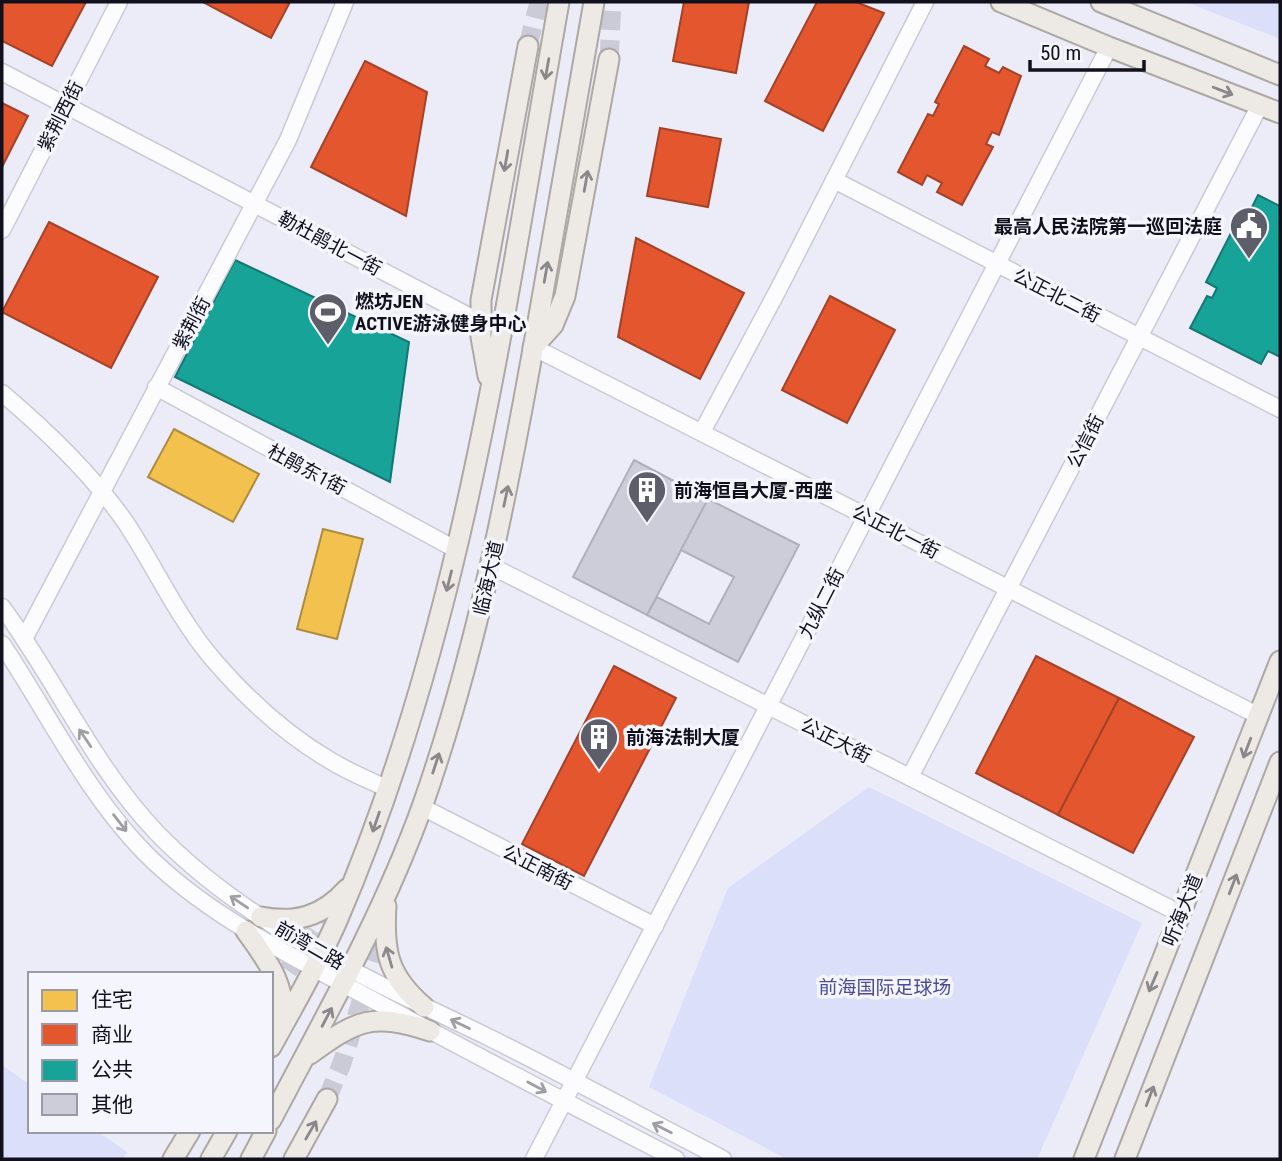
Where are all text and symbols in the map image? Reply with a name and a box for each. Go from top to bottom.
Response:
scale bar [1030,28,1144,72]
text: 50 m [1040,41,1081,65]
one-way arrow [540,57,553,80]
street label: 紫荆西街 [33,77,88,155]
one-way arrow [1212,85,1234,98]
one-way arrow [499,149,513,172]
one-way arrow [580,170,593,193]
public building icon: 最高人民法院第一巡回法庭 [1228,205,1270,260]
street label: 勒杜鹃北一街 [274,207,385,280]
place label: 最高人民法院第一巡回法庭 [994,215,1222,238]
one-way arrow [540,261,554,284]
street label: 公正北二街 [1009,264,1104,327]
place label: 燃坊JEN ACTIVE游泳健身中心 [355,290,526,335]
sports icon: 燃坊JEN ACTIVE游泳健身中心 [307,291,349,346]
street label: 紫荆街 [168,293,215,354]
street label: 公信街 [1062,411,1109,472]
street label: 杜鹃东1街 [264,439,350,500]
building icon: 前海恒昌大厦-西座 [626,469,668,524]
place label: 前海恒昌大厦-西座 [674,479,833,502]
one-way arrow [500,485,514,508]
street label: 公正北一街 [848,500,943,563]
street label: 临海大道 [469,538,508,618]
street label: 九纵二街 [794,564,849,642]
one-way arrow [442,569,455,592]
street label: 公正大街 [797,713,875,768]
building icon: 前海法制大厦 [578,716,620,771]
place label: 前海法制大厦 [626,726,740,749]
one-way arrow [78,729,92,748]
one-way arrow [1239,736,1252,758]
one-way arrow [430,753,443,775]
one-way arrow [369,811,381,833]
one-way arrow [113,814,128,832]
street label: 公正南街 [499,840,577,895]
street label: 听海大道 [1158,871,1207,950]
one-way arrow [1227,873,1240,895]
one-way arrow [230,895,250,909]
street label: 前湾二路 [271,916,348,974]
one-way arrow [382,947,395,969]
one-way arrow [1146,970,1159,992]
legend [28,972,273,1133]
park label: 前海国际足球场 [818,976,952,999]
text: 住宅 [91,988,133,1012]
one-way arrow [320,1007,334,1028]
one-way arrow [450,1016,471,1030]
text: 商业 [91,1023,133,1047]
text: 公共 [91,1058,133,1082]
one-way arrow [526,1081,547,1094]
one-way arrow [1145,1085,1157,1107]
text: 其他 [91,1093,133,1117]
one-way arrow [305,1120,319,1140]
one-way arrow [652,1120,673,1134]

